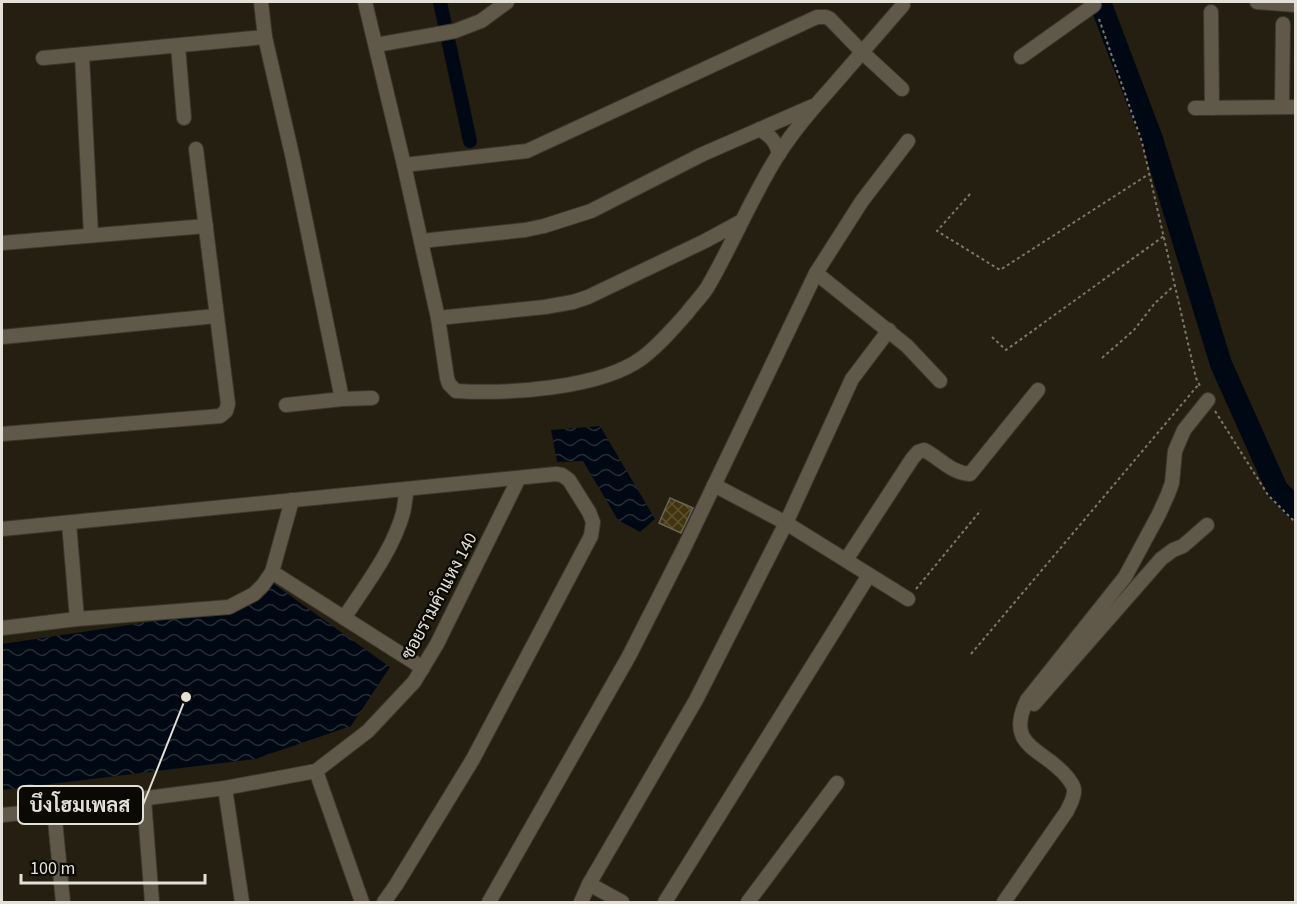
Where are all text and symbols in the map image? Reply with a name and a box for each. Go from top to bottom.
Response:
street label: ซอยรามคำแหง 140 [395,528,483,664]
callout: บึงโฮมเพลส [18,786,143,824]
text: บึงโฮมเพลส [30,791,130,820]
scale bar [21,847,206,885]
text: 100 m [30,856,75,881]

